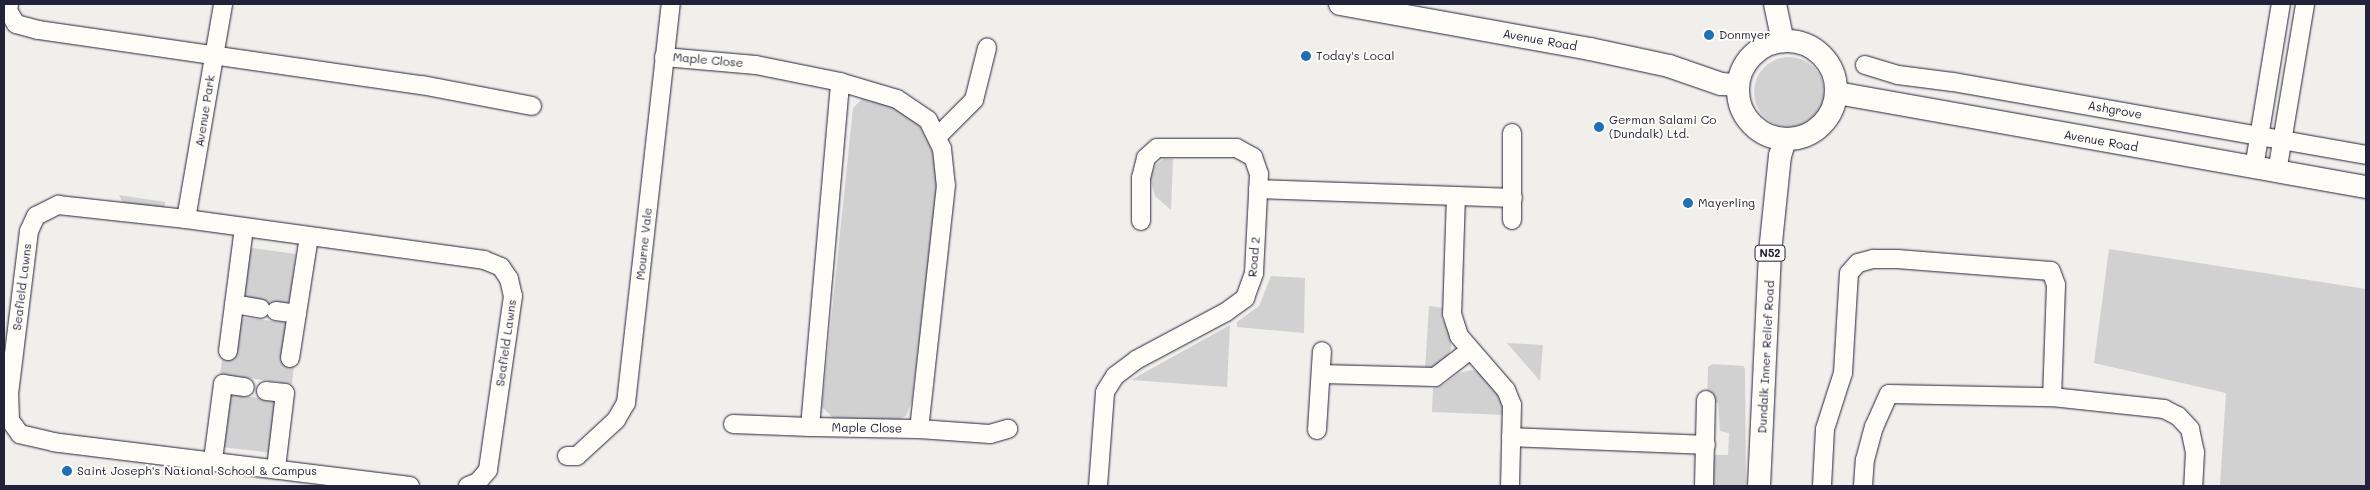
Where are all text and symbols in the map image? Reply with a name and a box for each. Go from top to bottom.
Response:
street label: Avenue Road [1502,26,1578,54]
place label: Donmyer [1719,28,1770,42]
marker: Donmyer [1703,29,1715,41]
place label: Today's Local [1316,49,1394,63]
street label: Maple Close [672,50,744,70]
marker: Today's Local [1300,50,1312,62]
street label: Avenue Park [192,74,218,148]
street label: Ashgrove [2087,98,2143,122]
place label: German Salami Co (Dundalk) Ltd. [1609,113,1716,141]
marker: German Salami Co (Dundalk) Ltd. [1593,121,1605,133]
street label: Avenue Road [2063,127,2139,155]
place label: Mayerling [1698,196,1755,210]
marker: Mayerling [1682,197,1694,209]
street label: Mourne Vale [633,207,655,281]
street label: Road 2 [1245,236,1263,278]
street label: Seafield Lawns [10,243,34,331]
road number: N52 [1754,244,1786,262]
street label: Dundalk Inner Relief Road [1755,280,1777,434]
street label: Seafield Lawns [493,299,519,387]
street label: Maple Close [832,420,902,436]
place label: Saint Joseph's National School & Campus [77,464,317,478]
marker: Saint Joseph's National School & Campus [61,465,73,477]

